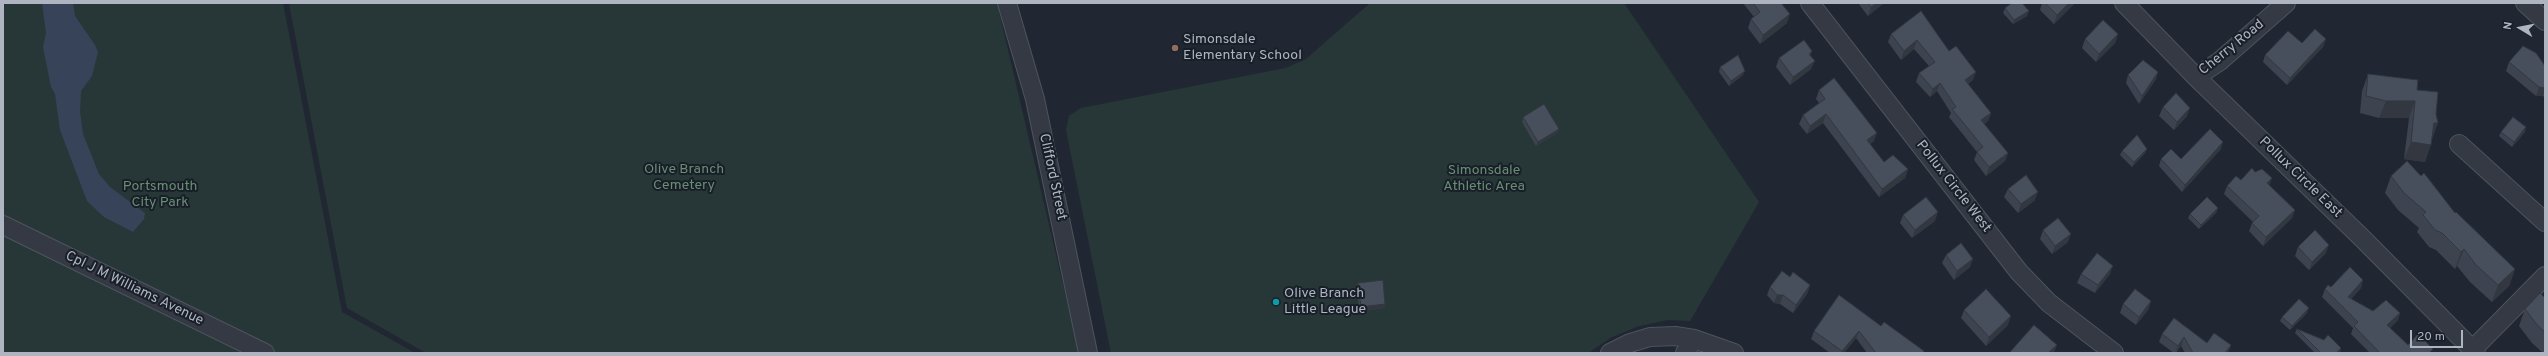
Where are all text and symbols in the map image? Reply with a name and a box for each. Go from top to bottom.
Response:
north arrow [2500,8,2540,48]
street label: Cherry Road [2196,17,2268,79]
text: N [2501,21,2516,31]
place label: Simonsdale Elementary School [1183,32,1302,64]
marker: Simonsdale Elementary School [1170,43,1180,53]
street label: Clifford Street [1035,132,1069,222]
street label: Pollux Circle East [2255,134,2345,222]
street label: Pollux Circle West [1912,138,1994,236]
park label: Olive Branch Cemetery [644,162,724,194]
park label: Simonsdale Athletic Area [1443,163,1525,196]
park label: Portsmouth City Park [123,179,197,212]
street label: Cpl J M Williams Avenue [62,248,206,330]
place label: Olive Branch Little League [1284,286,1366,318]
marker: Olive Branch Little League [1271,297,1281,307]
scale bar [2412,322,2465,348]
text: 20 m [2417,329,2445,345]

